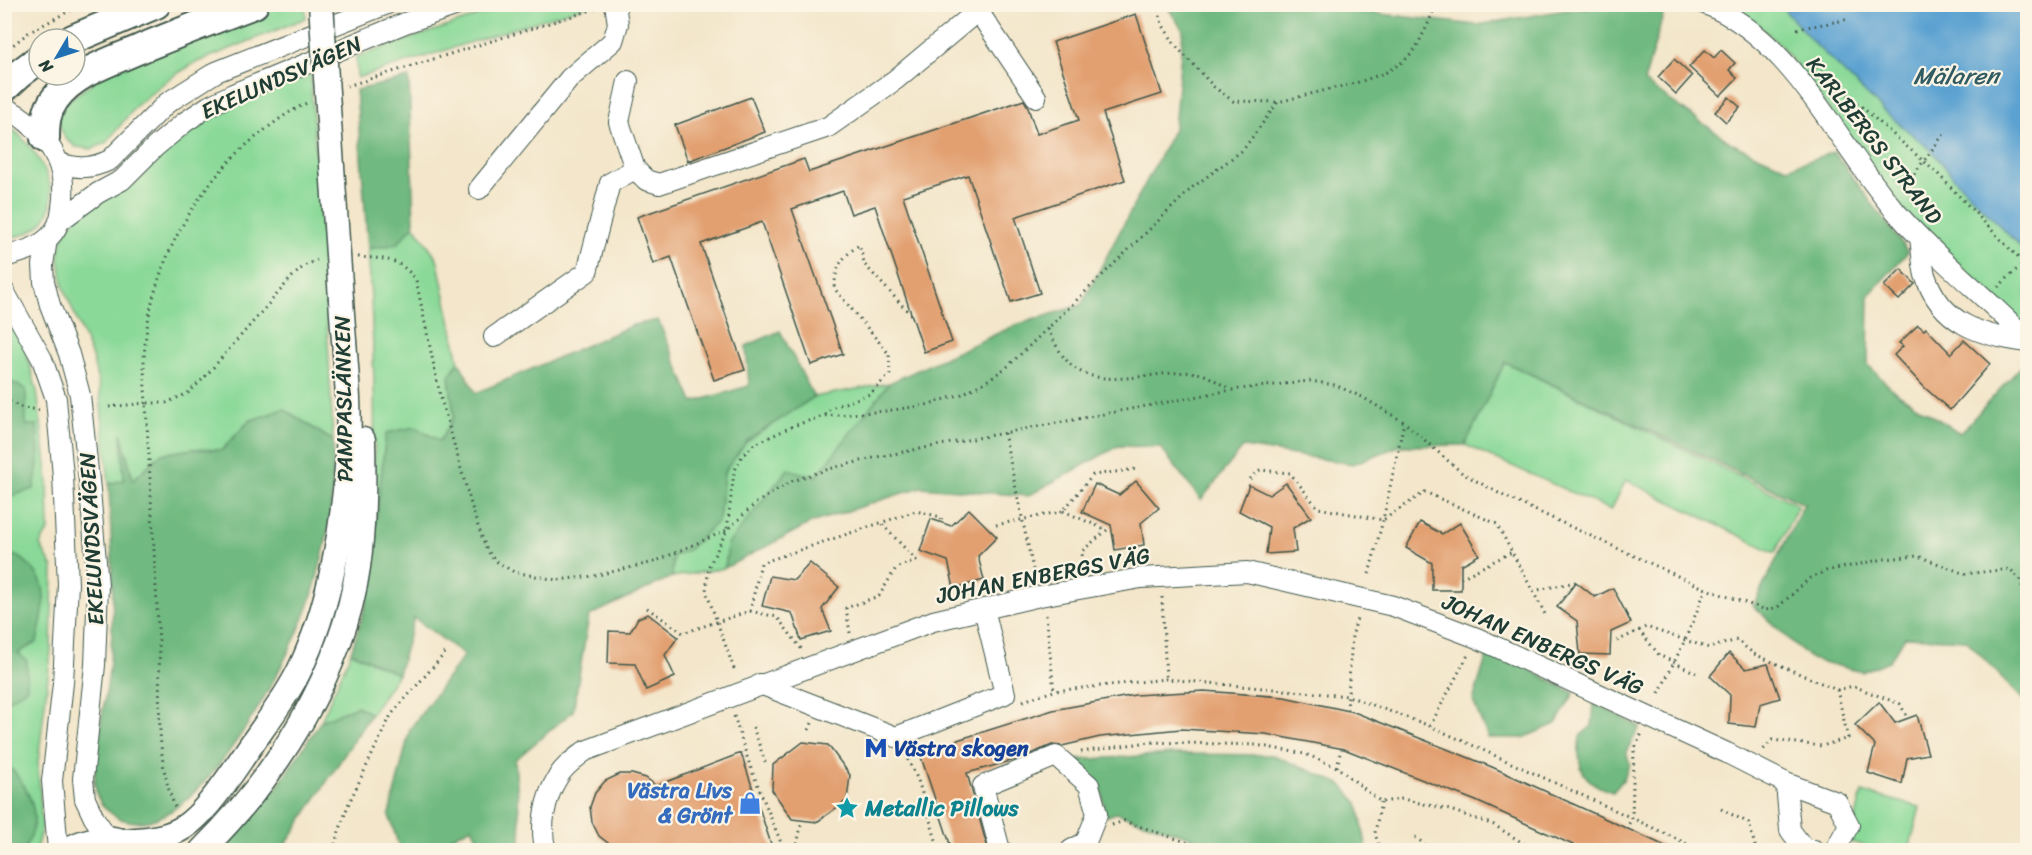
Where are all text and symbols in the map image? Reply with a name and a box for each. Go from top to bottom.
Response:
street label: EKELUNDSVÄGEN [194,24,369,131]
north arrow [27,27,87,87]
street label: KARLBERGS STRAND [1796,47,1953,233]
text: N [30,52,61,80]
water label: Mälaren [1913,55,2002,97]
street label: PAMPASLÄNKEN [323,315,364,483]
street label: EKELUNDSVÄGEN [67,451,116,626]
street label: JOHAN ENBERGS VÄG [932,536,1154,616]
street label: JOHAN ENBERGS VÄG [1435,582,1650,707]
place label: Västra skogen [894,729,1029,768]
metro station icon: Västra skogen [863,735,889,761]
place label: Västra Livs & Grönt [627,771,733,835]
place label: Metallic Pillows [864,789,1020,828]
shop icon: Västra Livs & Grönt [737,790,763,816]
place icon: Metallic Pillows [834,795,860,821]

